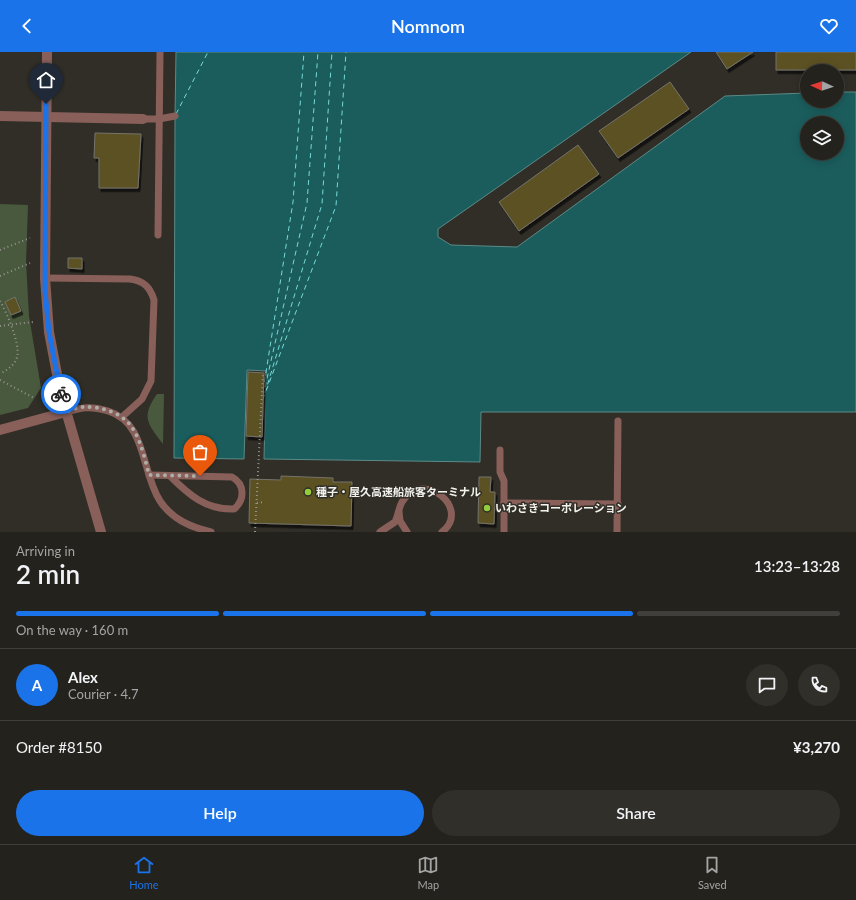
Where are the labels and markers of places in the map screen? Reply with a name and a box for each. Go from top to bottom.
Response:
pin [29,63,63,104]
pin [183,435,217,476]
place label: 種子・屋久高速船旅客ターミナル [316,485,481,498]
marker: 種子・屋久高速船旅客ターミナル [303,487,313,497]
place label: いわさきコーポレーション [495,501,627,514]
marker: いわさきコーポレーション [482,503,492,513]

